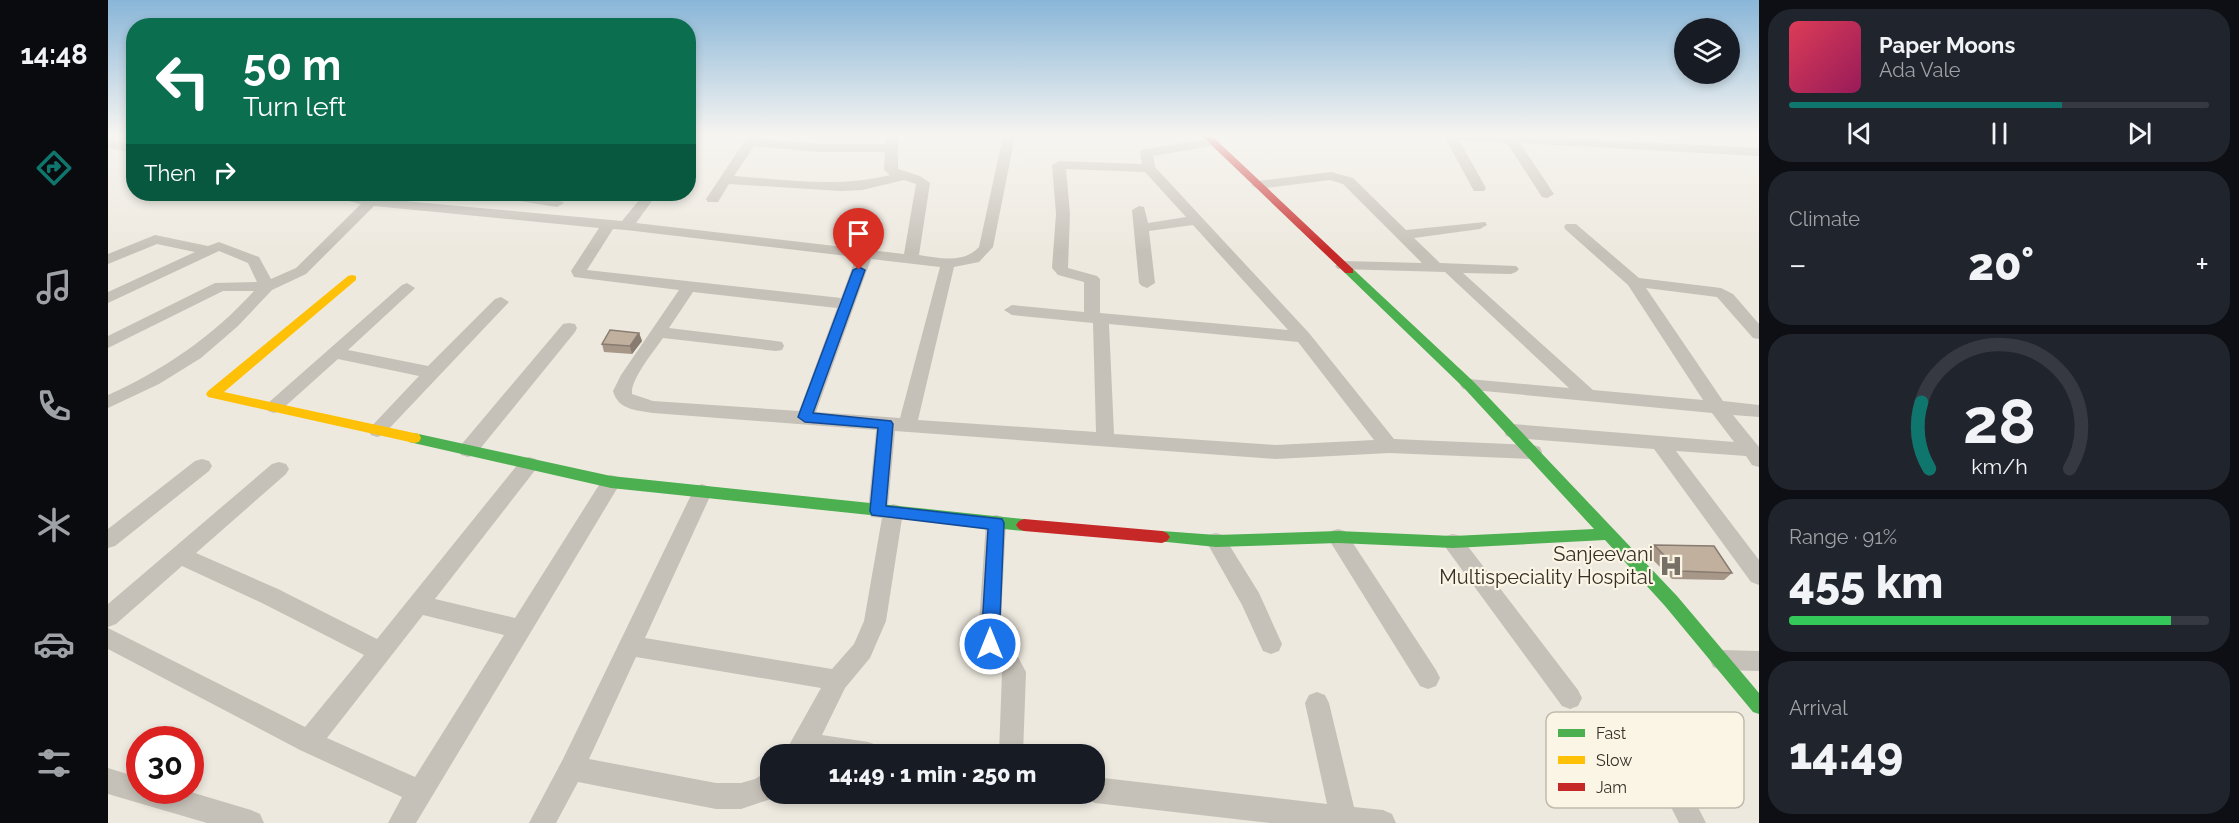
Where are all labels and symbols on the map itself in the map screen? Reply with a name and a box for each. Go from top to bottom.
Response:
pin [833,208,884,270]
place label: Sanjeevani Multispeciality Hospital [1439,542,1654,589]
hospital icon: Sanjeevani Multispeciality Hospital [1658,553,1684,579]
position arrow [958,612,1022,676]
legend [1546,712,1744,808]
text: Fast [1596,724,1627,743]
speed limit sign: 30 [126,726,204,804]
text: Slow [1596,751,1632,770]
text: Jam [1596,778,1627,797]

